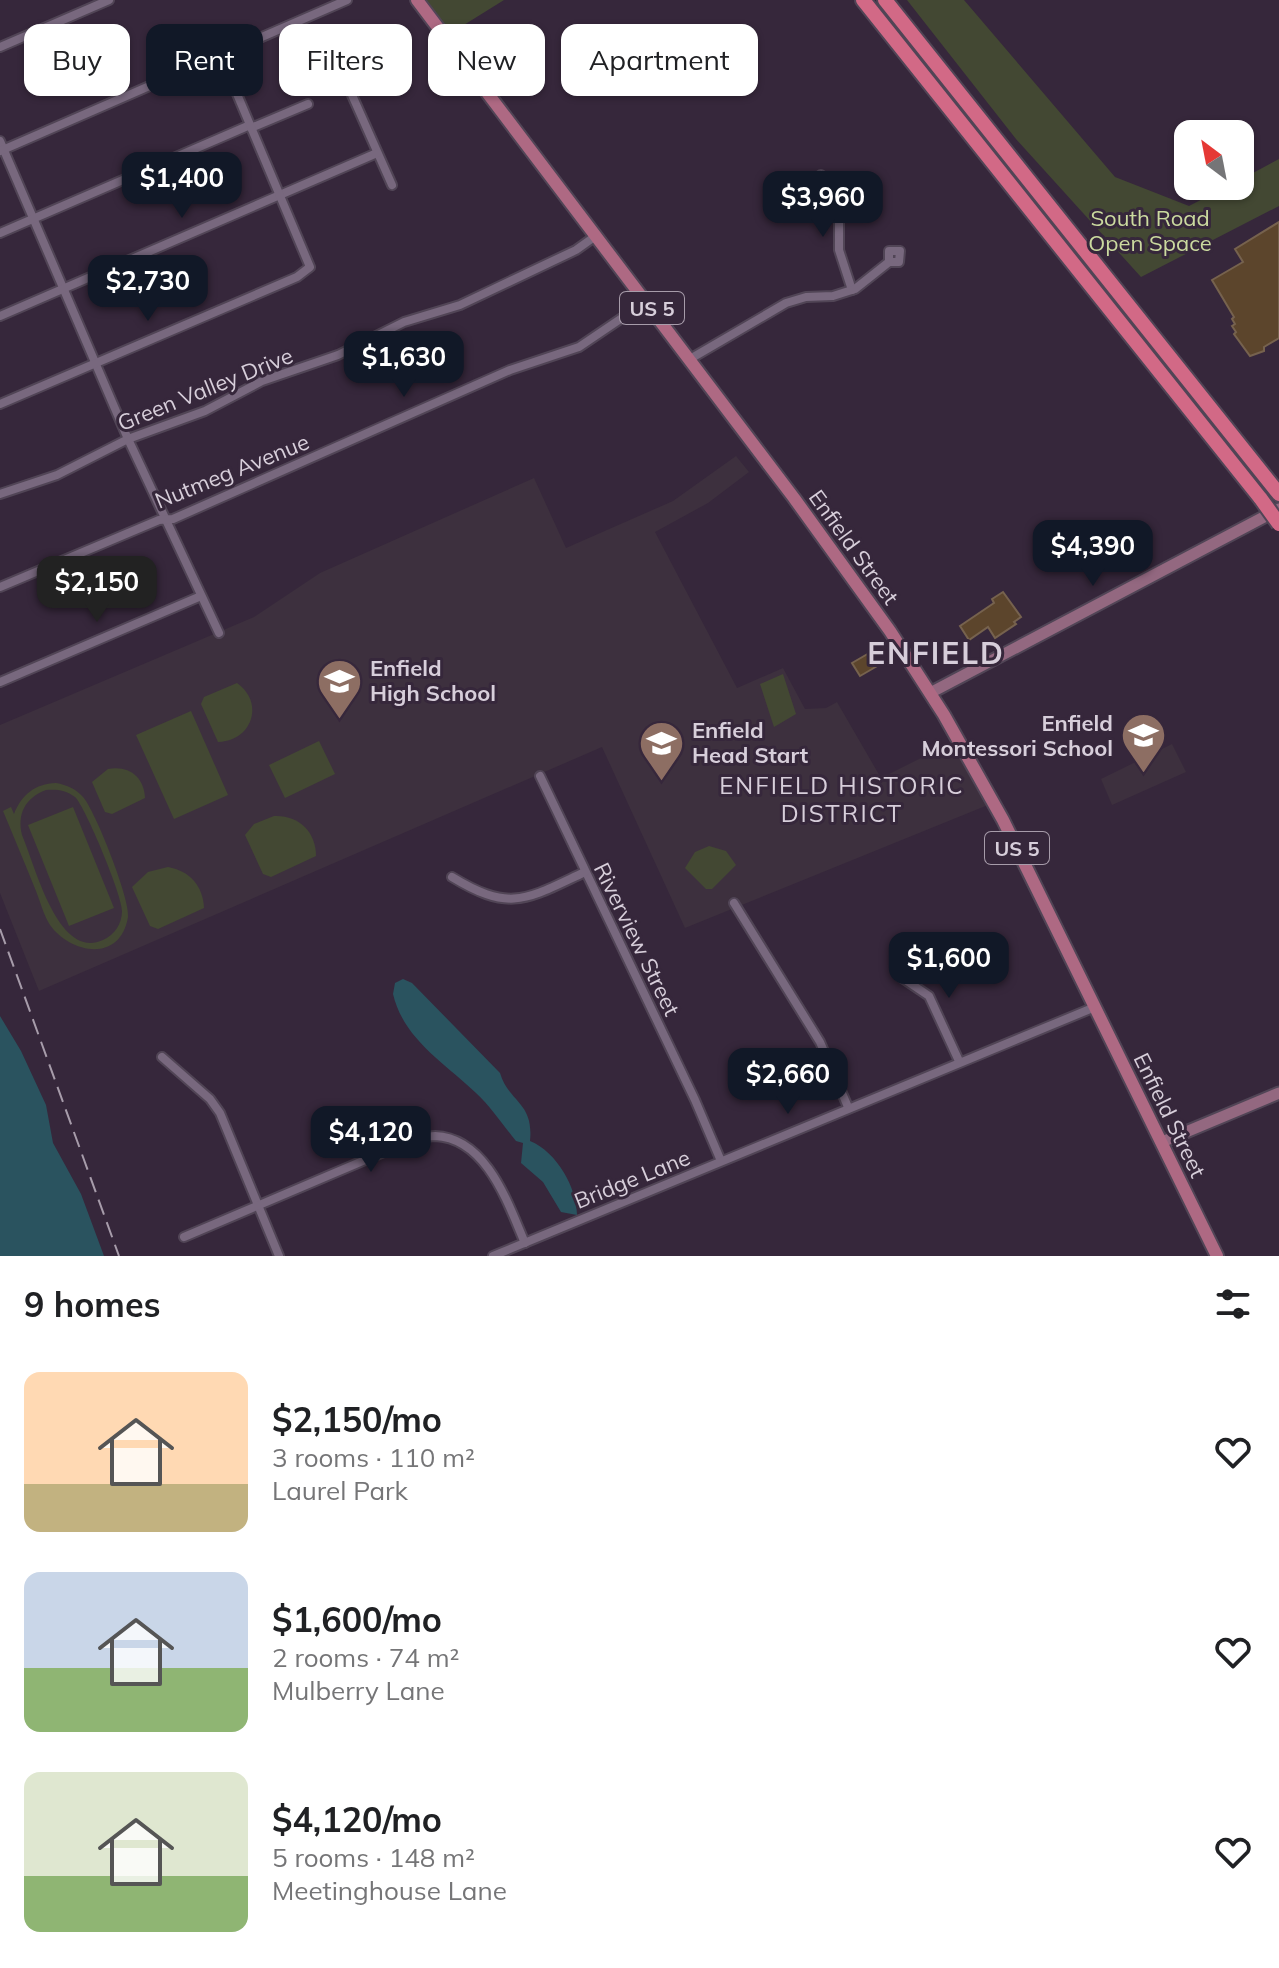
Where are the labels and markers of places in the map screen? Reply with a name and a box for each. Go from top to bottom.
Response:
pin: $1,400 [117,152,247,220]
pin: $3,960 [758,171,888,239]
pin: $2,730 [83,255,213,323]
pin: $1,630 [339,331,469,399]
pin: $4,390 [1028,520,1158,588]
pin: $2,150 [32,556,162,624]
place label: Enfield High School [370,654,496,707]
school or university icon: Enfield High School [315,657,363,720]
place label: Enfield Montessori School [921,709,1113,762]
school or university icon: Enfield Montessori School [1120,712,1168,775]
place label: Enfield Head Start [692,716,808,769]
school or university icon: Enfield Head Start [637,719,685,782]
pin: $1,600 [884,932,1014,1000]
pin: $2,660 [723,1048,853,1116]
pin: $4,120 [306,1106,436,1174]

